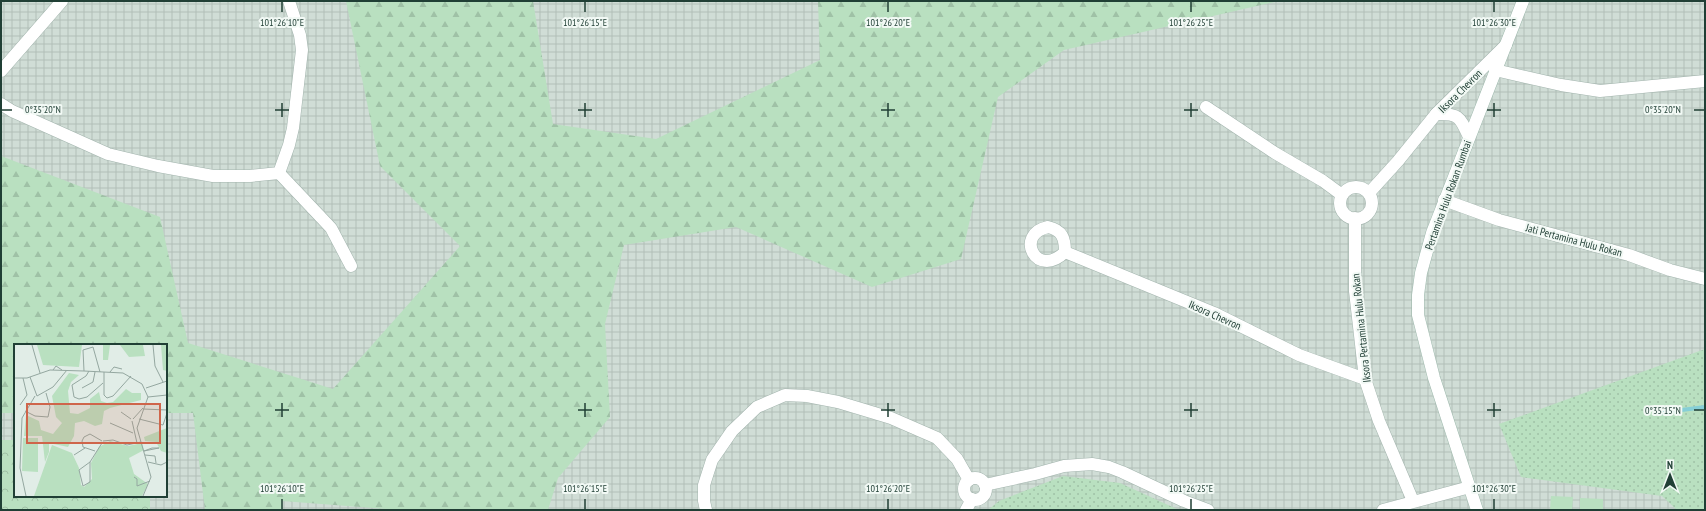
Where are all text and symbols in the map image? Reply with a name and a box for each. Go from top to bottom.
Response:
text: 101°26'10"E [260,16,304,29]
text: 101°26'15"E [563,16,607,29]
text: 101°26'20"E [866,16,910,29]
text: 101°26'25"E [1169,16,1213,29]
text: 101°26'30"E [1472,16,1516,29]
street label: Iksora Chevron [1435,66,1485,116]
text: 0°35'20"N [25,103,61,116]
text: 0°35'20"N [1645,103,1681,116]
street label: Pertamina Hulu Rokan Rumbai [1422,138,1474,252]
street label: Jati Pertamina Hulu Rokan [1523,220,1624,260]
street label: Iksora Pertamina Hulu Rokan [1348,273,1374,383]
street label: Iksora Chevron [1187,297,1244,333]
inset map [14,344,167,497]
text: 0°35'15"N [1645,404,1681,417]
north arrow [1650,455,1690,495]
text: N [1667,458,1673,472]
text: 101°26'10"E [260,482,304,495]
text: 101°26'15"E [563,482,607,495]
text: 101°26'20"E [866,482,910,495]
text: 101°26'25"E [1169,482,1213,495]
text: 101°26'30"E [1472,482,1516,495]

